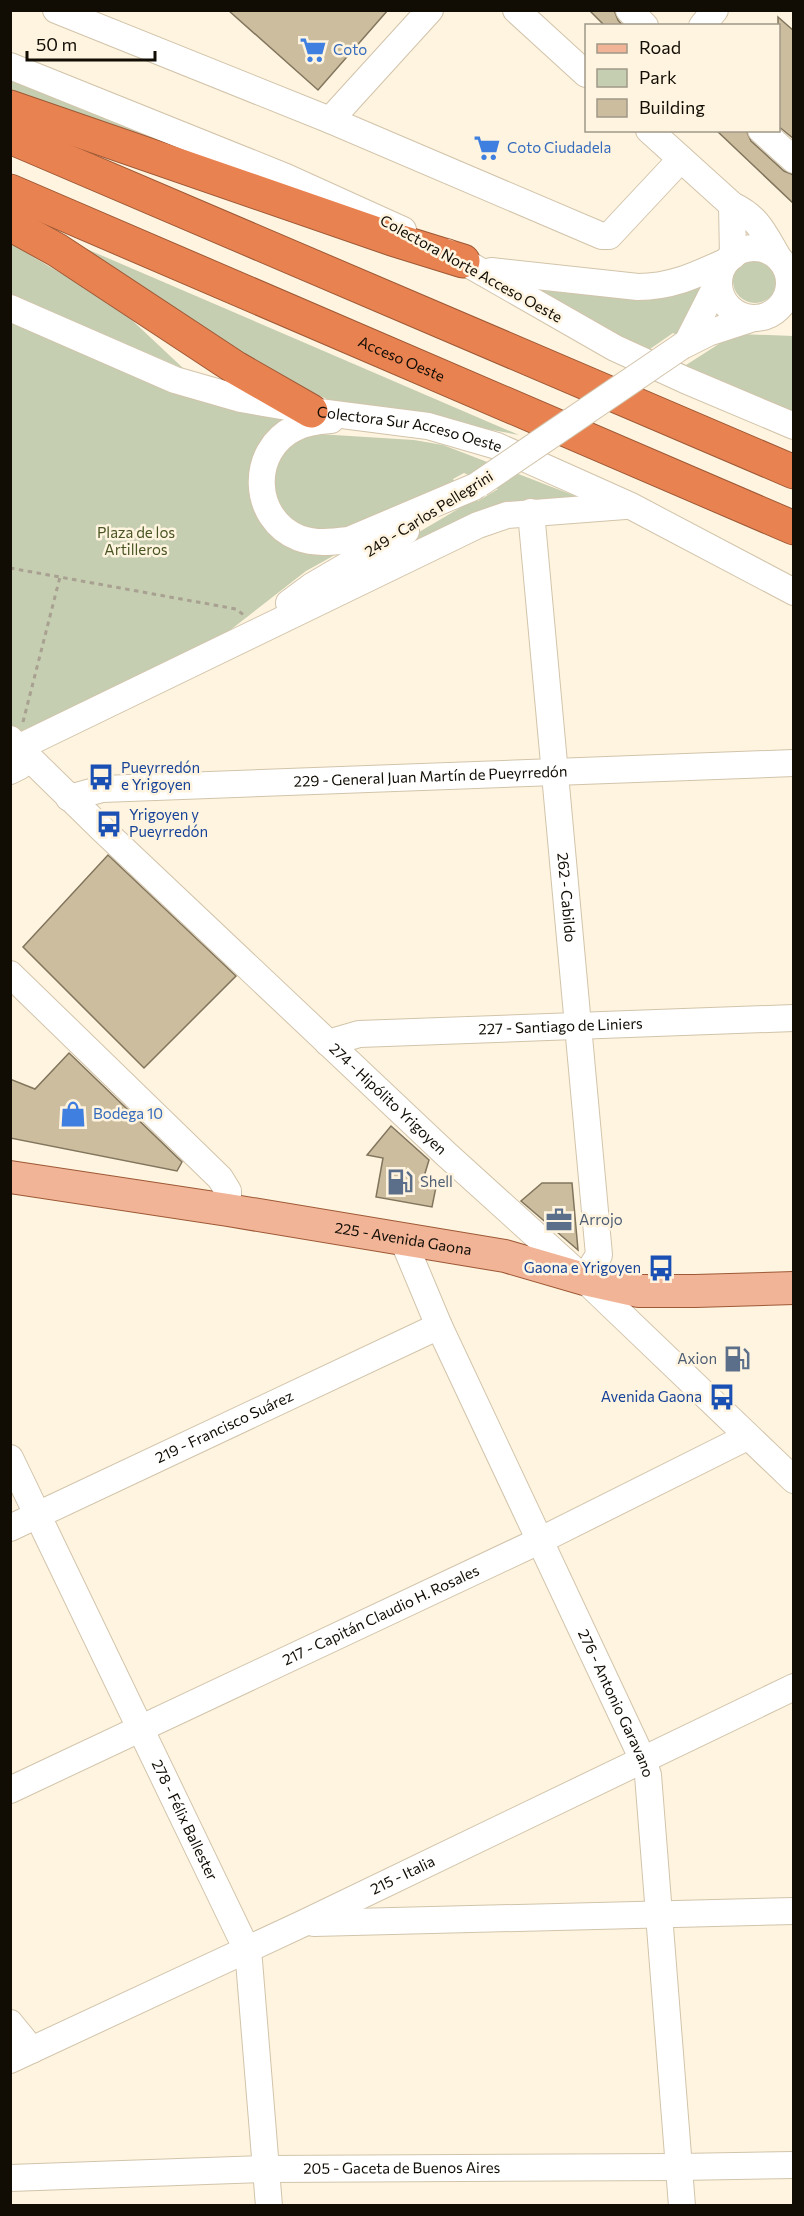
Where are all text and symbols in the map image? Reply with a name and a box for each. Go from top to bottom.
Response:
scale bar [27,24,154,62]
legend [585,24,780,132]
text: 50 m [36,33,77,55]
supermarket icon: Coto [298,35,328,65]
text: Road [639,36,681,58]
place label: Coto [333,40,367,58]
text: Park [639,66,677,88]
text: Building [639,96,705,118]
supermarket icon: Coto Ciudadela [472,133,502,163]
place label: Coto Ciudadela [507,138,611,156]
street label: Colectora Norte Acceso Oeste [377,210,566,326]
street label: Acceso Oeste [356,332,448,385]
street label: Colectora Sur Acceso Oeste [316,402,505,455]
street label: 249 - Carlos Pellegrini [361,466,496,560]
park label: Plaza de los Artilleros [97,523,175,558]
place label: Pueyrredón e Yrigoyen [121,758,200,793]
bus stop icon: Pueyrredón e Yrigoyen [86,762,116,792]
street label: 229 - General Juan Martín de Pueyrredón [293,762,568,790]
place label: Yrigoyen y Pueyrredón [129,805,208,840]
bus stop icon: Yrigoyen y Pueyrredón [94,809,124,839]
street label: 262 - Cabildo [554,852,580,943]
street label: 227 - Santiago de Liniers [478,1014,643,1038]
street label: 274 - Hipólito Yrigoyen [326,1039,451,1158]
shop icon: Bodega 10 [58,1099,88,1129]
place label: Bodega 10 [93,1104,163,1122]
fuel station icon: Shell [385,1167,415,1197]
place label: Shell [420,1172,453,1190]
office icon: Arrojo [544,1205,574,1235]
place label: Arrojo [579,1210,623,1228]
street label: 225 - Avenida Gaona [333,1218,473,1258]
bus stop icon: Gaona e Yrigoyen [646,1253,676,1283]
place label: Gaona e Yrigoyen [524,1258,641,1276]
fuel station icon: Axion [722,1344,752,1374]
place label: Axion [677,1349,717,1367]
bus stop icon: Avenida Gaona [707,1382,737,1412]
street label: 219 - Francisco Suárez [152,1386,296,1466]
place label: Avenida Gaona [601,1387,702,1405]
street label: 217 - Capitán Claudio H. Rosales [279,1560,482,1668]
street label: 276 - Antonio Garavano [575,1626,658,1779]
street label: 278 - Félix Ballester [149,1756,222,1883]
street label: 215 - Italia [367,1851,437,1898]
street label: 205 - Gaceta de Buenos Aires [303,2158,501,2177]

